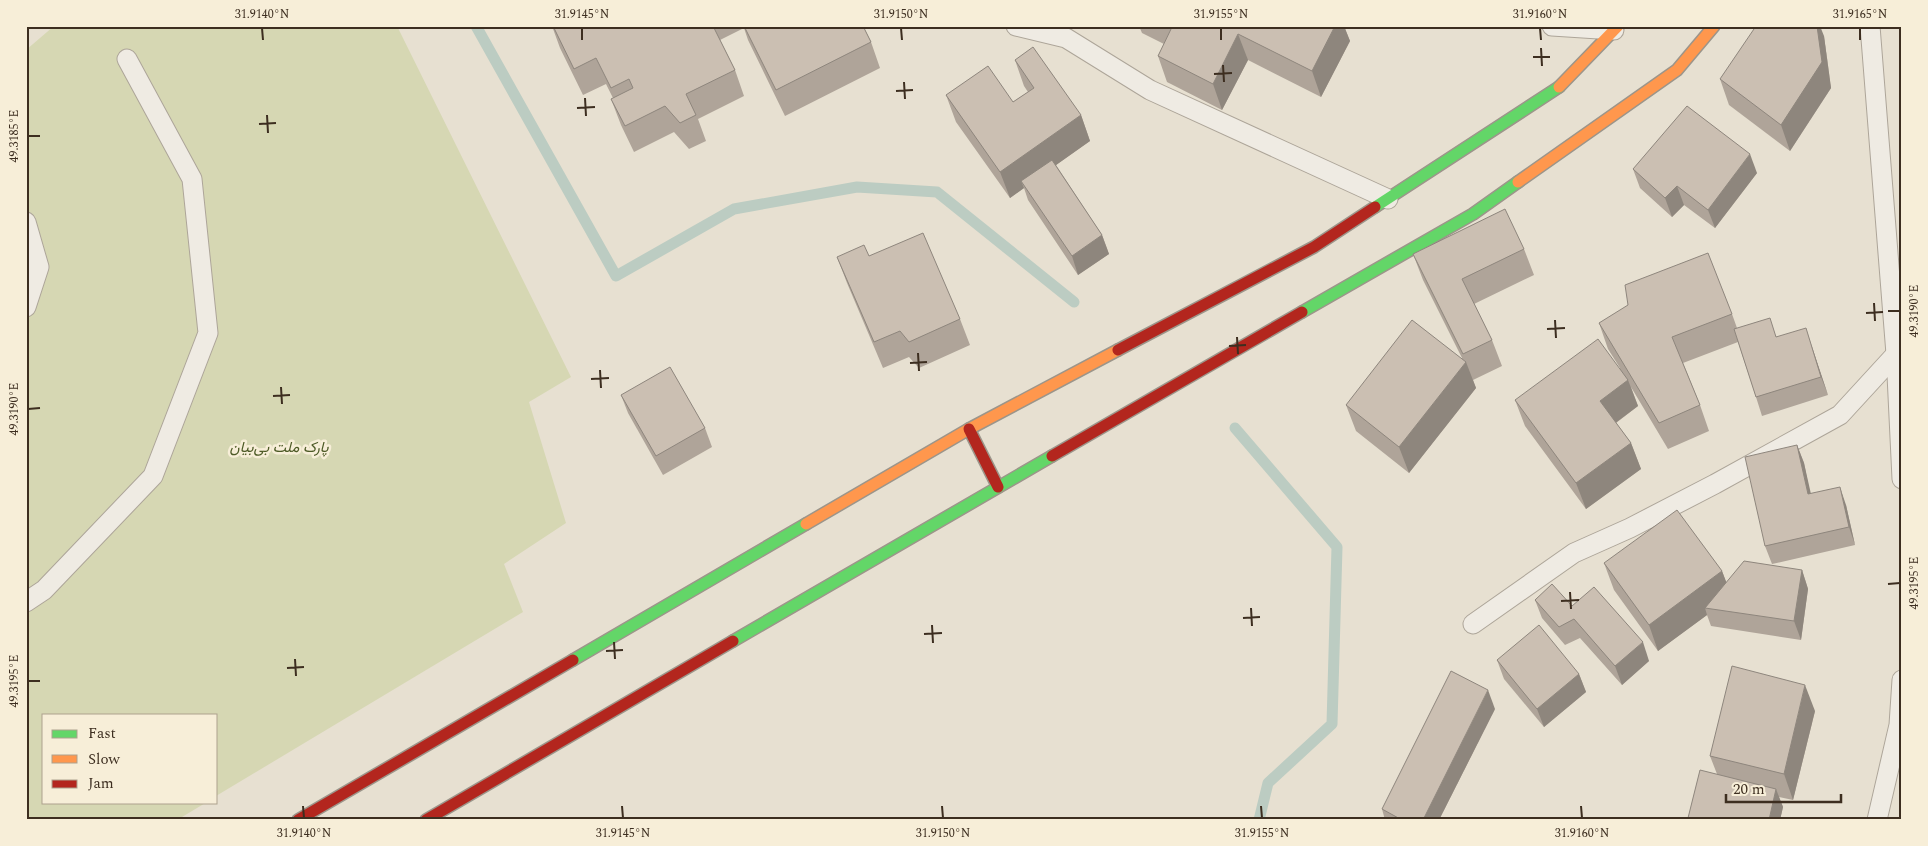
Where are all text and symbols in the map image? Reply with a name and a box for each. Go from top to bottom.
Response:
text: 31.9140°N [235,5,289,24]
text: 31.9145°N [555,5,609,24]
text: 31.9150°N [874,5,928,24]
text: 31.9155°N [1194,5,1248,24]
text: 31.9160°N [1513,5,1567,24]
text: 31.9165°N [1833,5,1887,24]
text: 49.3185°E [5,110,24,162]
text: 49.3190°E [1905,285,1924,337]
text: 49.3190°E [5,383,24,435]
park label: پارک ملت بی‌بیان [230,436,329,459]
text: 49.3195°E [1905,557,1924,609]
text: 49.3195°E [5,655,24,707]
legend [42,714,218,804]
text: Fast [88,722,116,745]
text: Slow [88,748,120,771]
scale bar [1726,771,1840,803]
text: Jam [88,772,114,795]
text: 20 m [1733,778,1765,801]
text: 31.9140°N [277,824,331,843]
text: 31.9145°N [596,824,650,843]
text: 31.9150°N [916,824,970,843]
text: 31.9155°N [1235,824,1289,843]
text: 31.9160°N [1555,824,1609,843]

